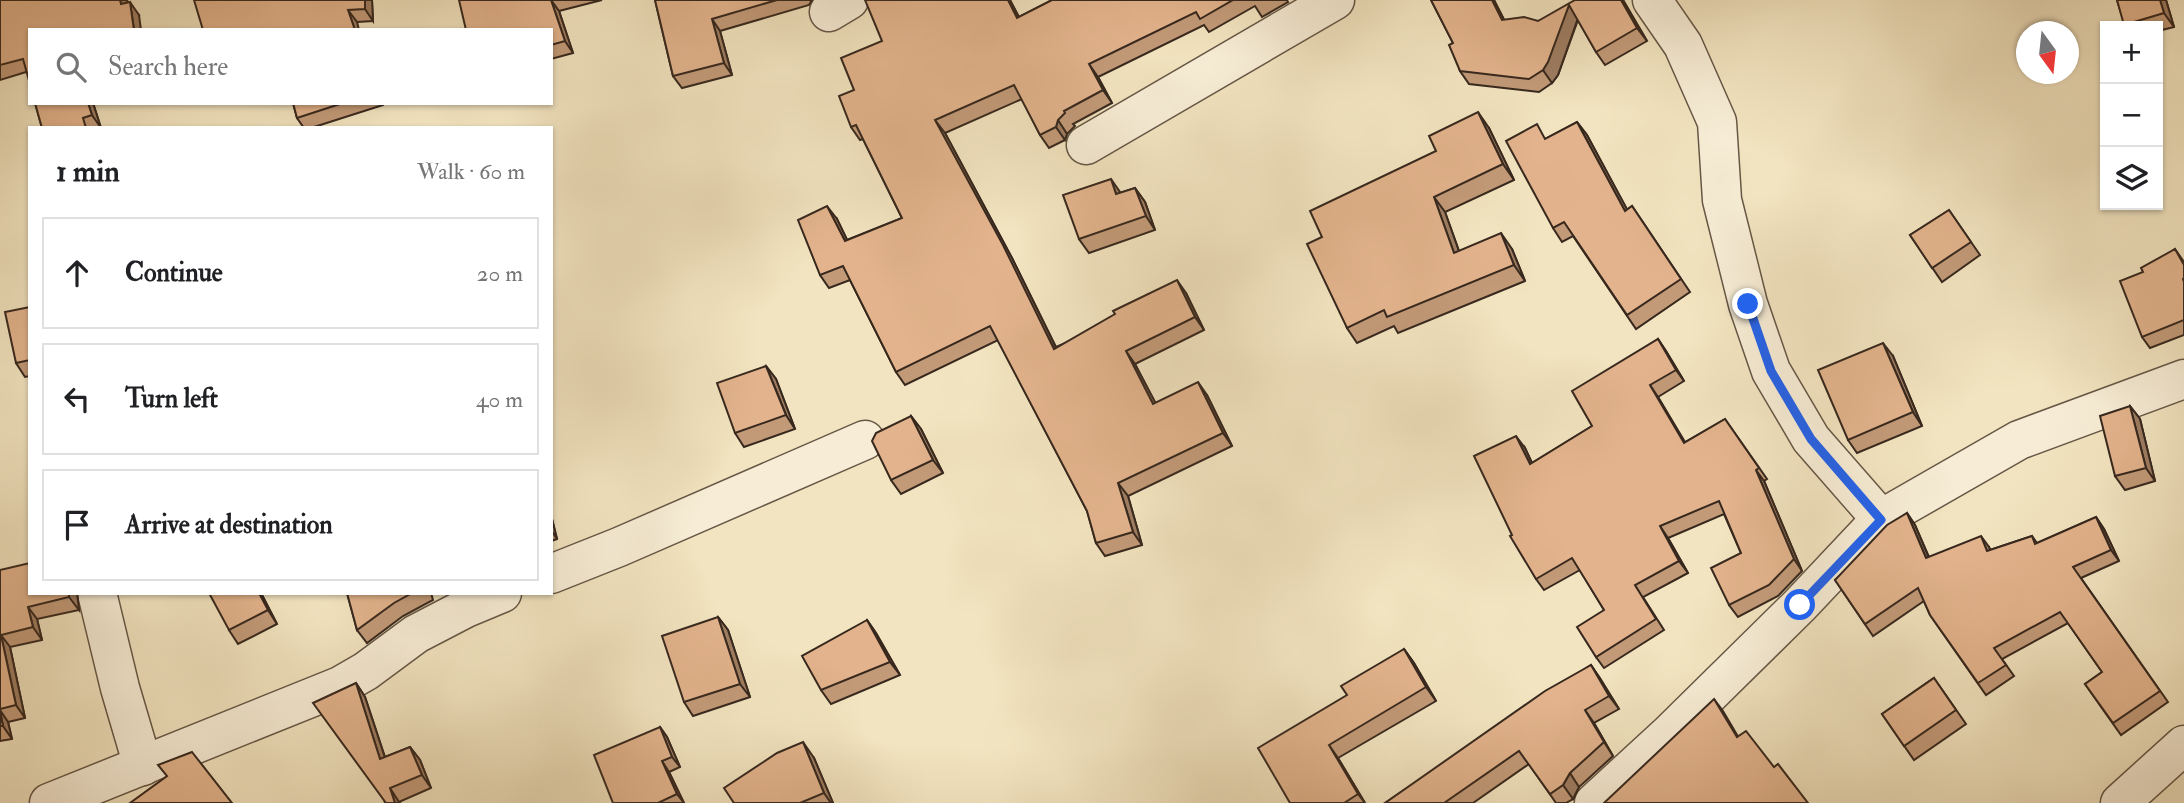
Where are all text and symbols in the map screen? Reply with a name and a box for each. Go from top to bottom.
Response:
north arrow [2016,21,2079,84]
map controls [2100,21,2163,210]
button: + [2100,21,2163,84]
search box [28,28,553,105]
icon: search [52,48,90,86]
text: Search here [108,51,228,83]
button: − [2100,84,2163,147]
button: layers [2100,147,2163,210]
text: 1 min [56,153,120,190]
text: Walk · 60 m [417,157,525,186]
icon: ahead [58,254,96,292]
text: Continue [125,257,223,289]
text: 20 m [477,259,523,288]
route end [1732,288,1763,319]
icon: left [58,380,96,418]
text: Turn left [125,383,218,415]
text: 40 m [476,385,523,414]
icon: arrive [58,506,96,544]
text: Arrive at destination [125,509,333,541]
route start [1784,589,1815,620]

